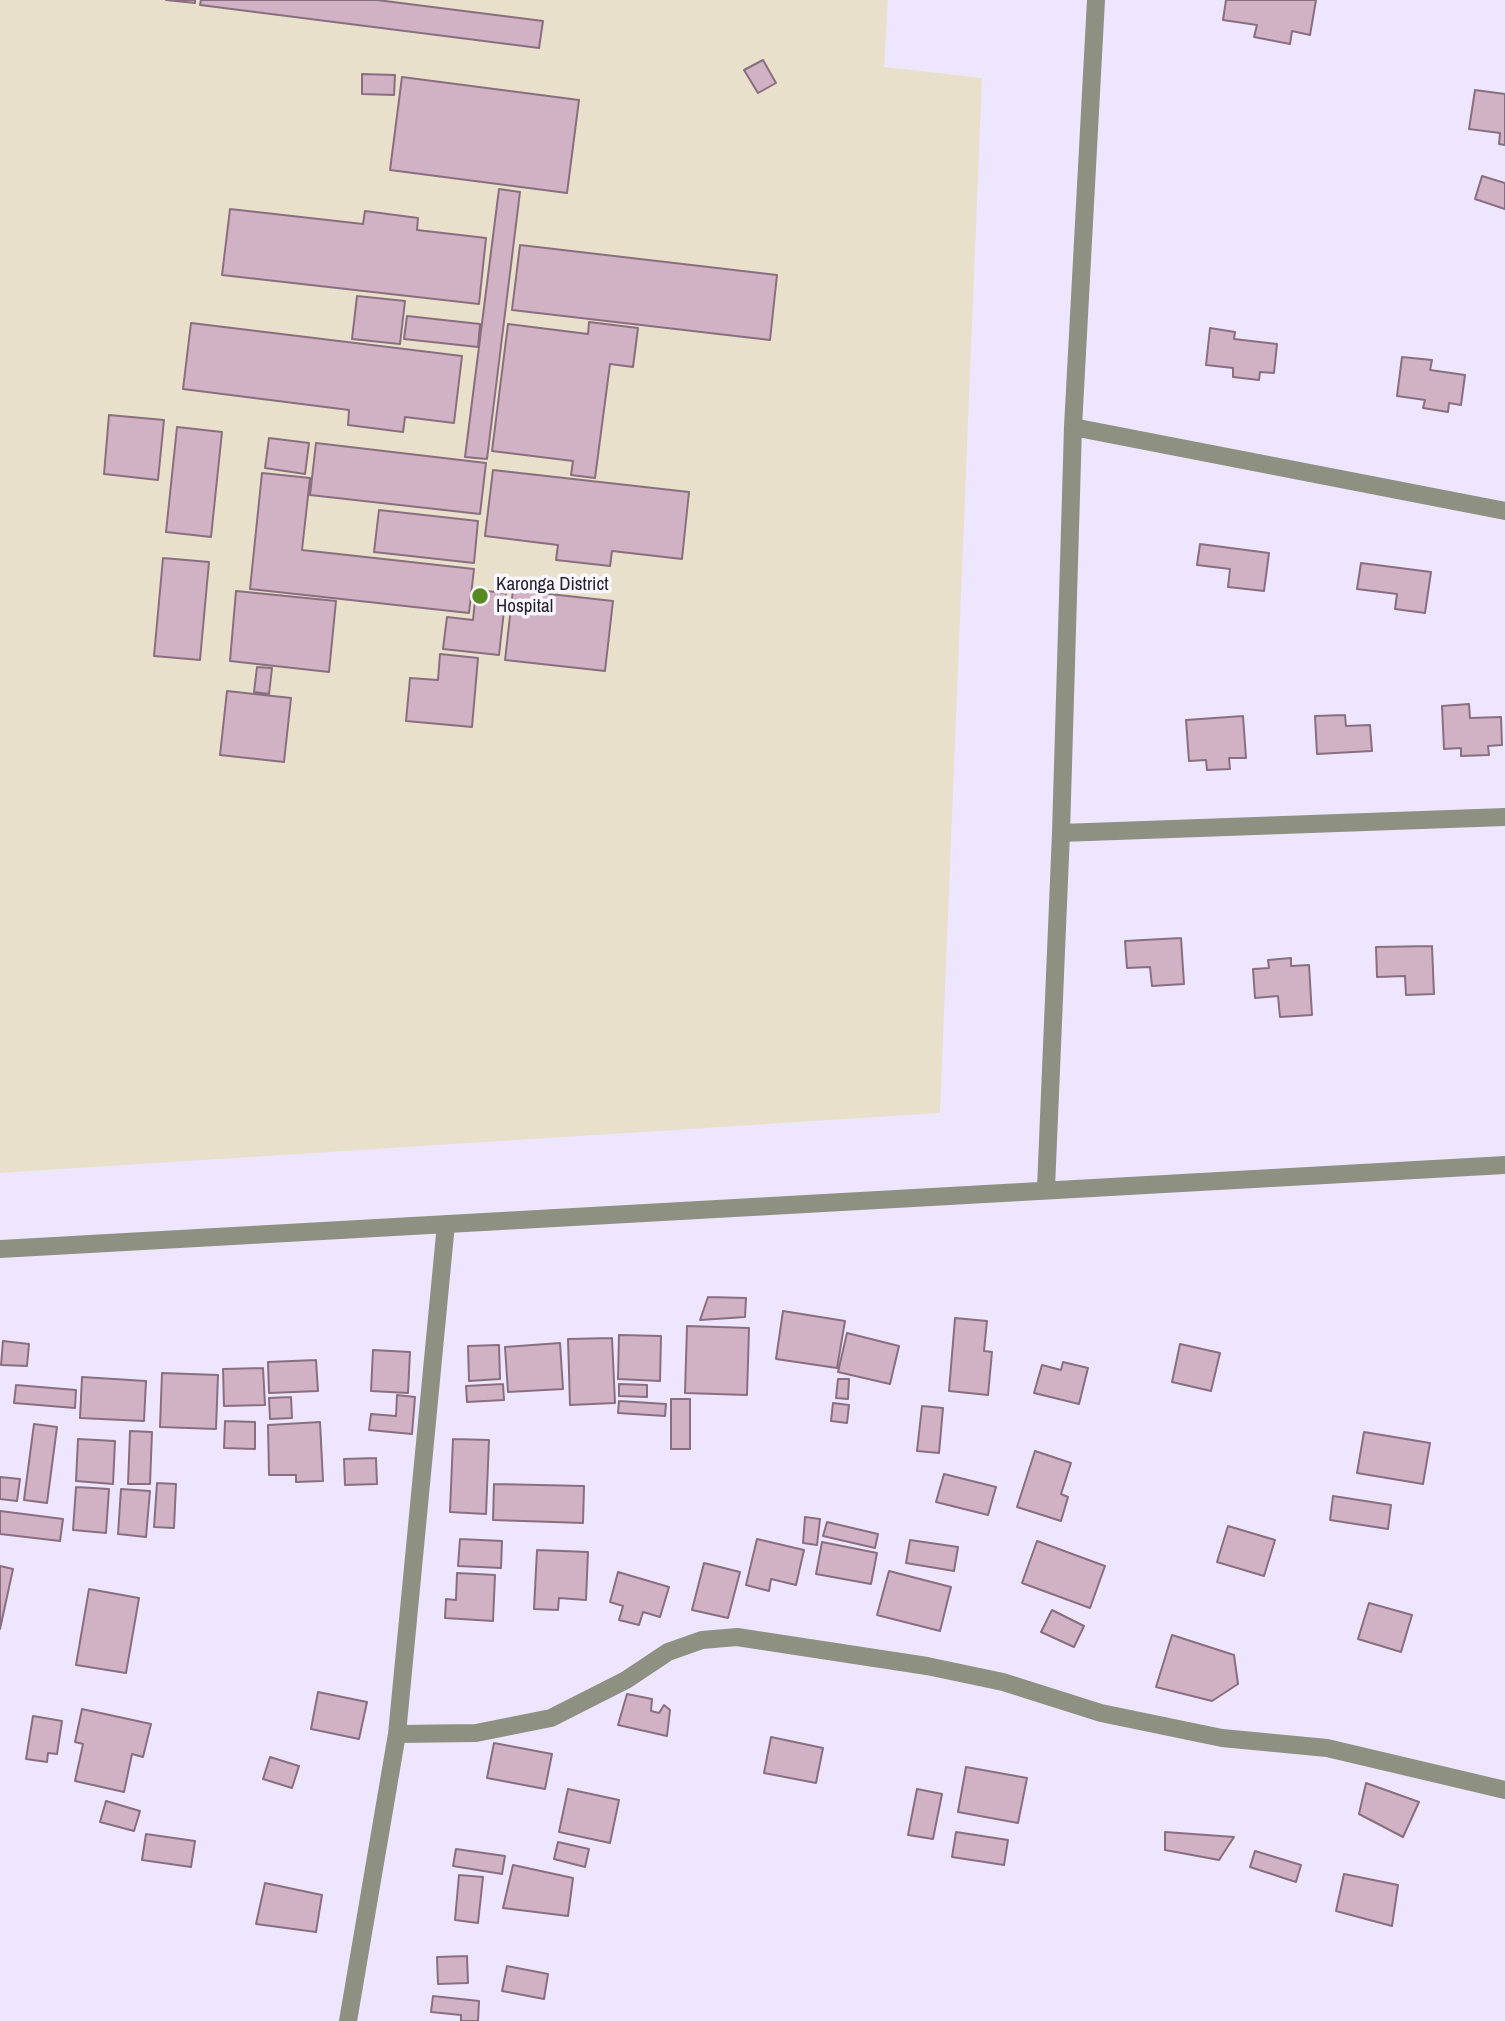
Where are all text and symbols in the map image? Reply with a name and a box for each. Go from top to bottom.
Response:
place label: Karonga District Hospital [496,574,609,618]
marker: Karonga District Hospital [470,586,490,606]

